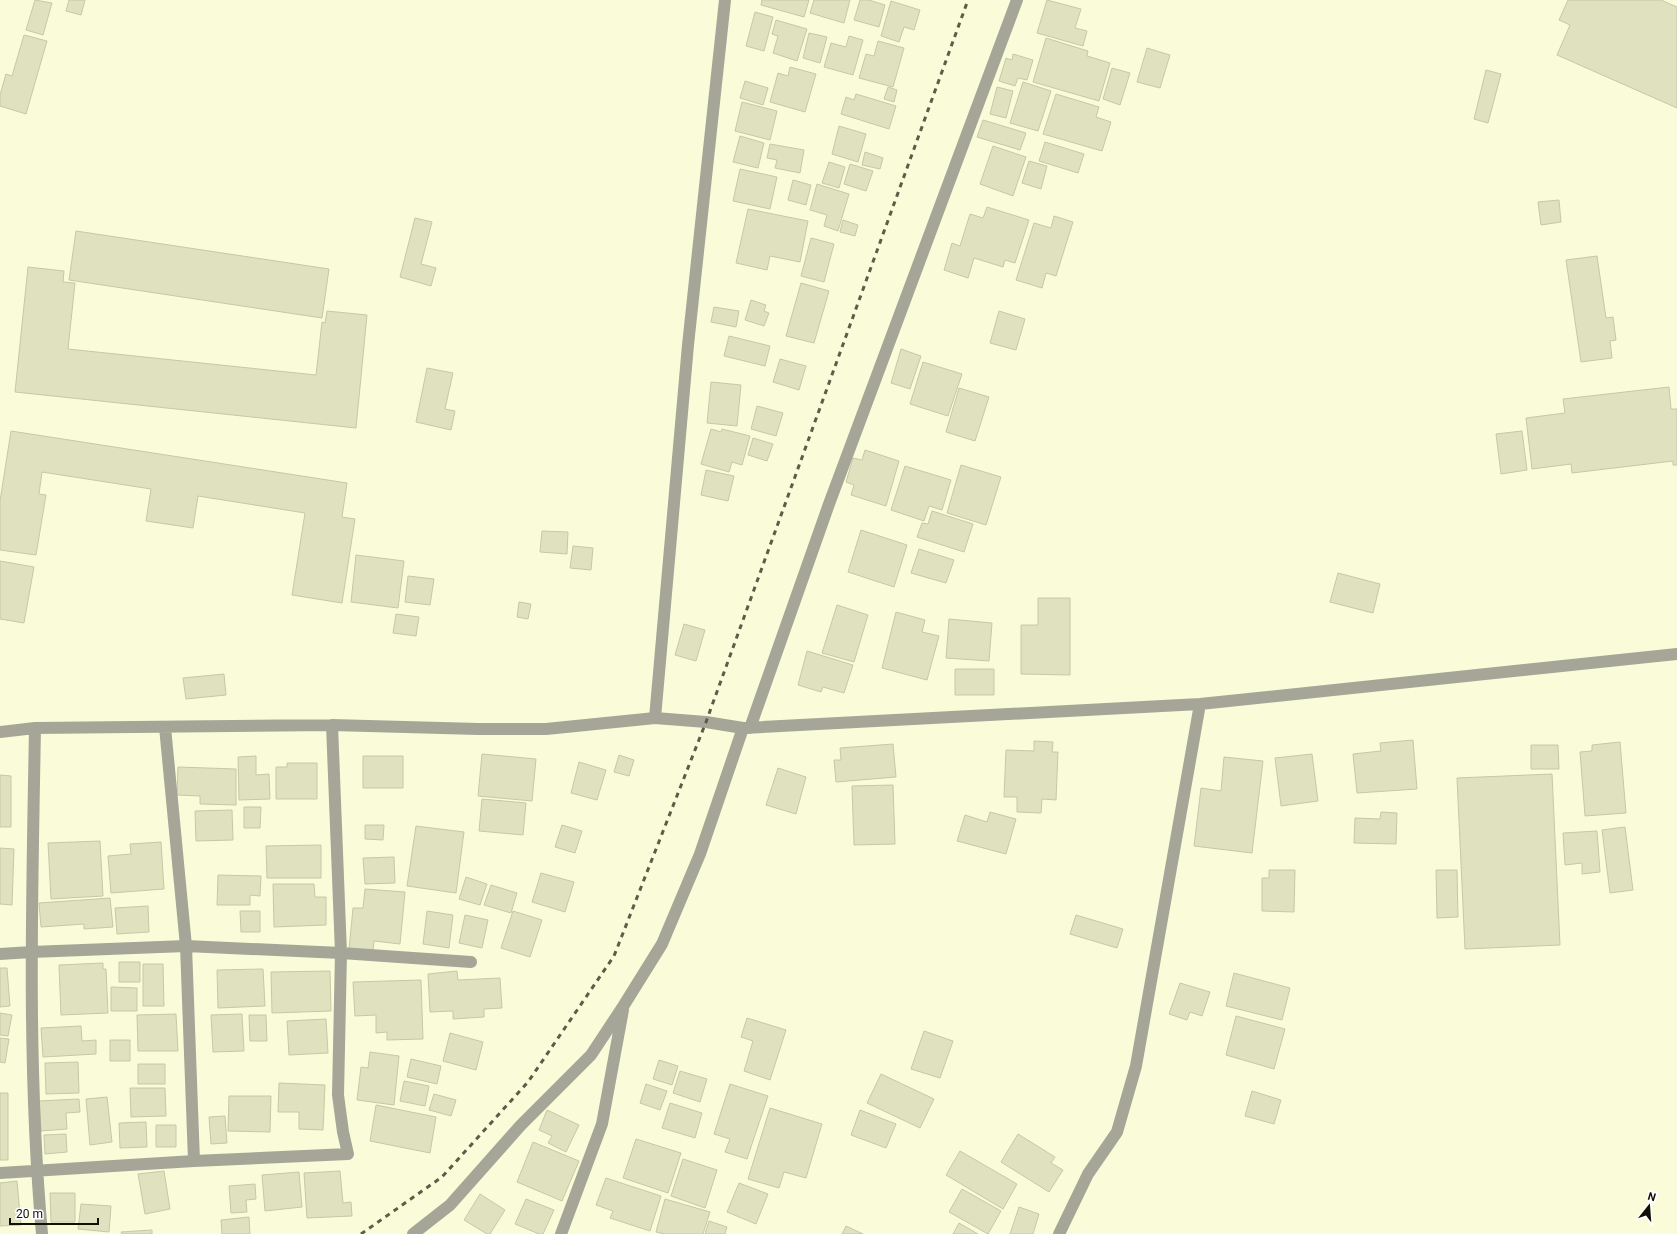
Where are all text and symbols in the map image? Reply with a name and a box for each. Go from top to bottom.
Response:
north arrow [1629,1186,1669,1226]
text: N [1646,1190,1658,1204]
scale bar [10,1200,98,1226]
text: 20 m [16,1207,43,1221]

